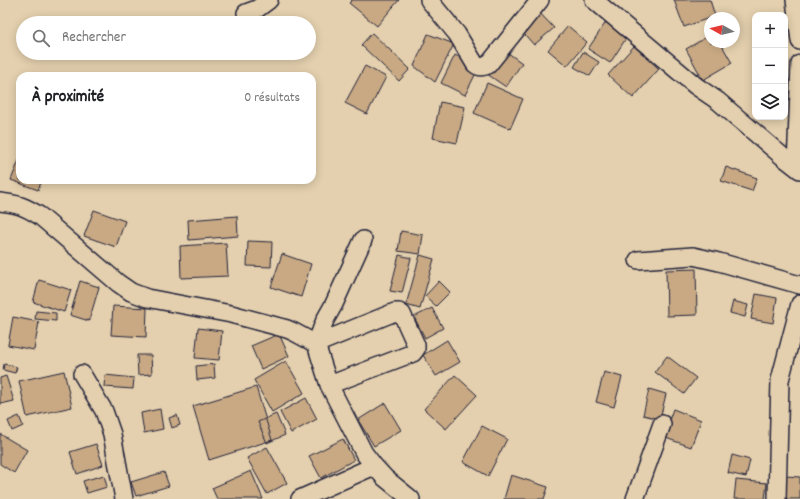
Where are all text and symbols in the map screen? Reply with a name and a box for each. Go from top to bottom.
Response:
north arrow [704,12,740,48]
map controls [752,12,788,120]
button: + [752,12,788,48]
search box [16,16,316,60]
icon: search [30,27,52,49]
text: Rechercher [62,27,126,49]
button: − [752,48,788,84]
button: layers [752,84,788,120]
text: À proximité [32,86,104,110]
text: 0 résultats [244,89,300,108]

